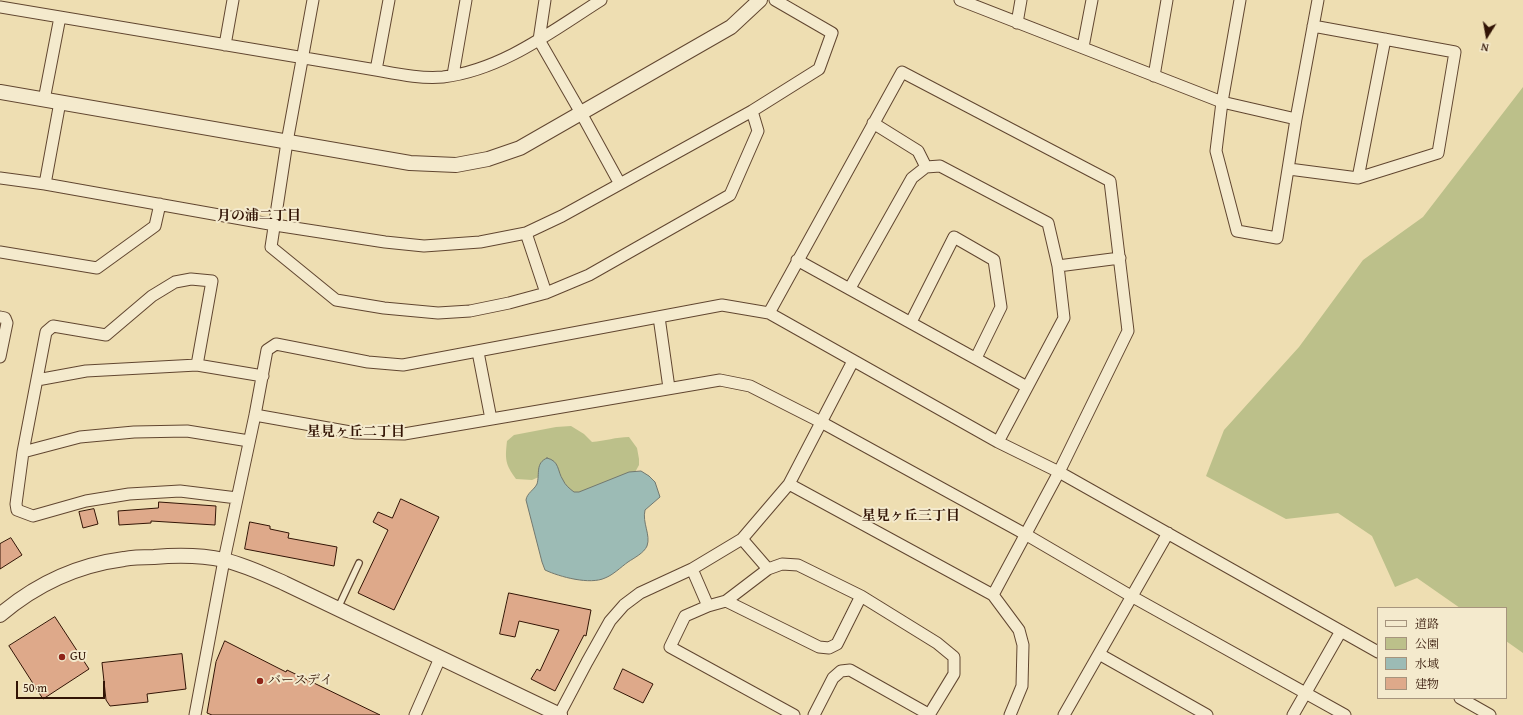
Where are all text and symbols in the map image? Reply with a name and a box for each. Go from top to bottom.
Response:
north arrow [1467,16,1507,56]
text: N [1480,39,1490,56]
district label: 月の浦二丁目 [217,208,301,224]
district label: 星見ヶ丘二丁目 [307,424,405,440]
district label: 星見ヶ丘三丁目 [862,508,960,524]
legend [1377,607,1507,699]
text: 道路 [1415,615,1439,632]
text: 公園 [1415,635,1439,652]
place label: GU [70,649,86,665]
marker: GU [57,652,67,662]
text: 水域 [1415,655,1439,672]
scale bar [18,673,107,699]
place label: バースデイ [268,673,333,689]
text: 建物 [1415,675,1439,692]
marker: バースデイ [255,676,265,686]
text: 50 m [23,679,47,696]

